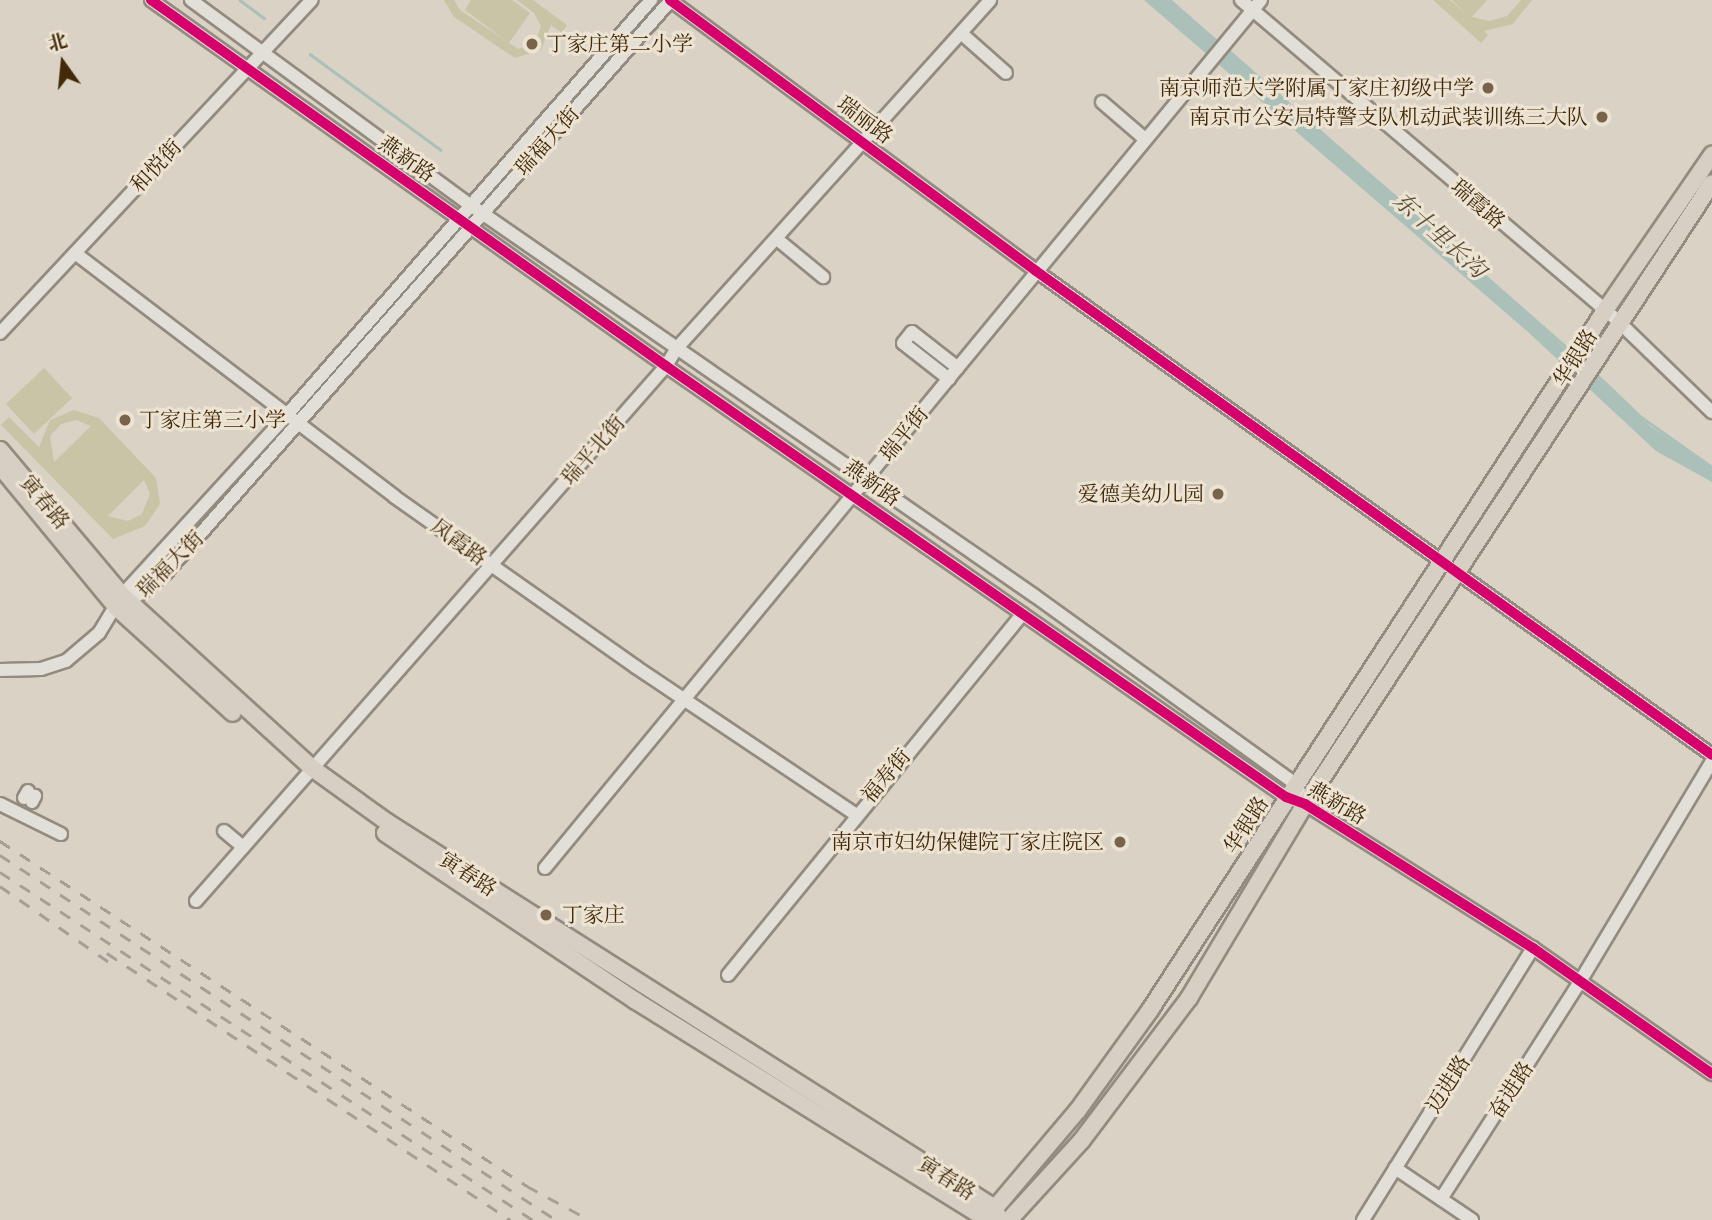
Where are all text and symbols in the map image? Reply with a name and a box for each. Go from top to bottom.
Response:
north arrow [28,28,98,98]
text: 北 [45,29,70,56]
place label: 丁家庄第二小学 [546,31,693,57]
marker: 丁家庄第二小学 [524,36,540,52]
place label: 南京师范大学附属丁家庄初级中学 [1159,75,1474,101]
marker: 南京师范大学附属丁家庄初级中学 [1480,80,1496,96]
street label: 瑞丽路 [832,91,898,149]
street label: 瑞福大街 [510,101,584,181]
place label: 南京市公安局特警支队机动武装训练三大队 [1189,104,1588,130]
marker: 南京市公安局特警支队机动武装训练三大队 [1594,109,1610,125]
street label: 燕新路 [374,131,440,187]
street label: 和悦街 [125,134,187,198]
street label: 瑞霞路 [1446,174,1510,234]
water label: 东十里长沟 [1388,186,1492,284]
street label: 华银路 [1548,325,1602,391]
street label: 瑞平街 [874,402,934,466]
place label: 丁家庄第三小学 [139,407,286,433]
street label: 瑞平北街 [556,410,630,490]
marker: 丁家庄第三小学 [117,412,133,428]
street label: 燕新路 [839,455,905,511]
street label: 寅春路 [15,470,75,534]
place label: 爱德美幼儿园 [1078,481,1204,507]
marker: 爱德美幼儿园 [1210,486,1226,502]
street label: 凤霞路 [426,513,492,571]
street label: 瑞福大街 [131,525,209,603]
street label: 福寿街 [856,744,916,808]
street label: 燕新路 [1303,776,1371,830]
street label: 华银路 [1218,792,1274,858]
place label: 南京市妇幼保健院丁家庄院区 [831,829,1104,855]
marker: 南京市妇幼保健院丁家庄院区 [1110,832,1130,852]
street label: 寅春路 [435,846,501,902]
place label: 丁家庄 [562,902,625,928]
marker: 丁家庄 [536,905,556,925]
street label: 迈进路 [1421,1051,1475,1117]
street label: 奋进路 [1483,1057,1539,1123]
street label: 寅春路 [914,1151,980,1205]

